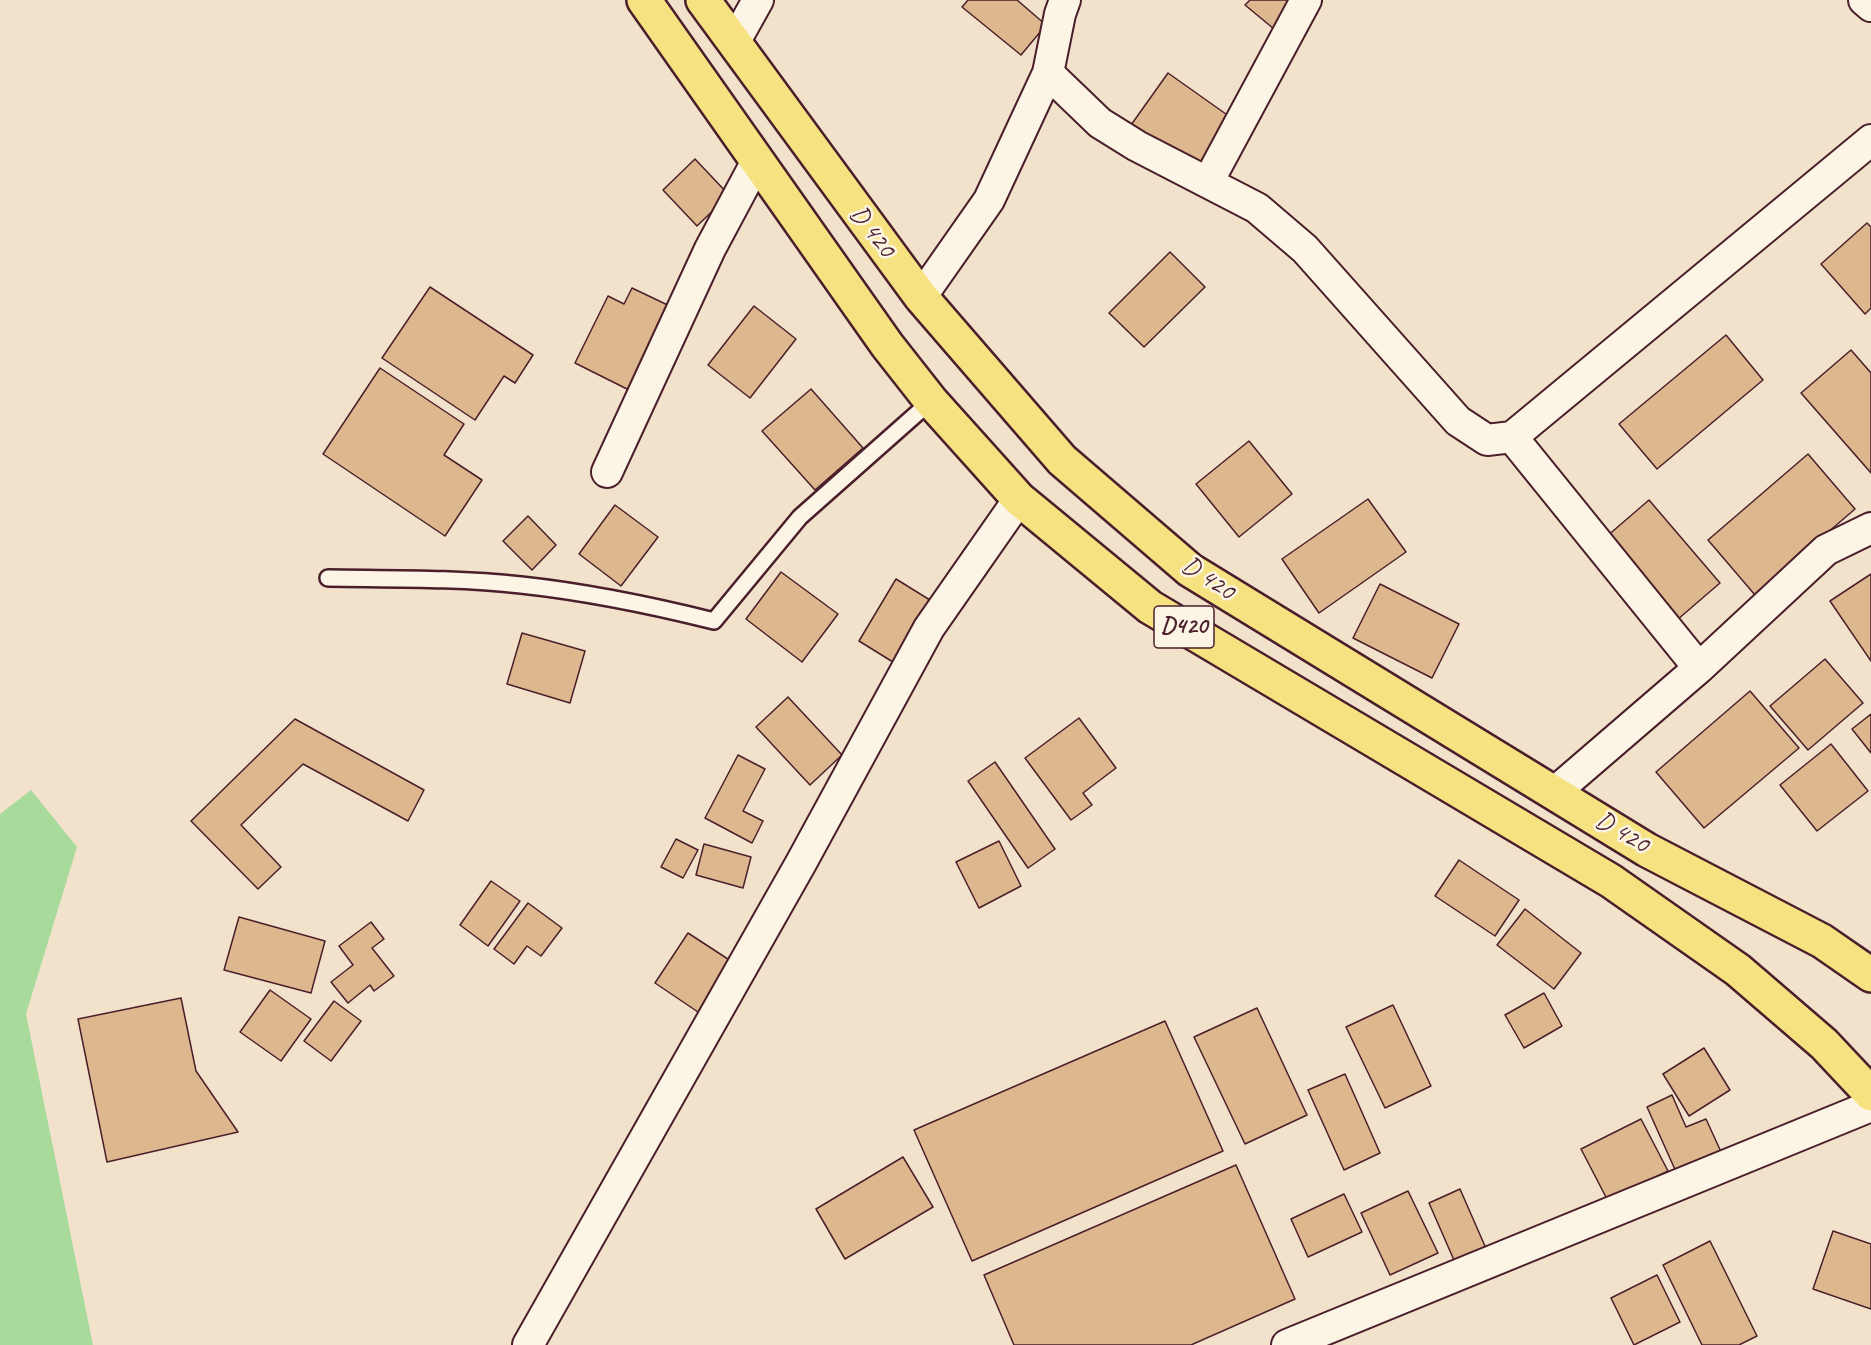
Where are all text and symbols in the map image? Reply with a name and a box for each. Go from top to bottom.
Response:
street label: D 420 [843,200,901,264]
street label: D 420 [1176,550,1240,608]
road number: D420 [1154,606,1214,648]
street label: D 420 [1590,805,1654,861]

